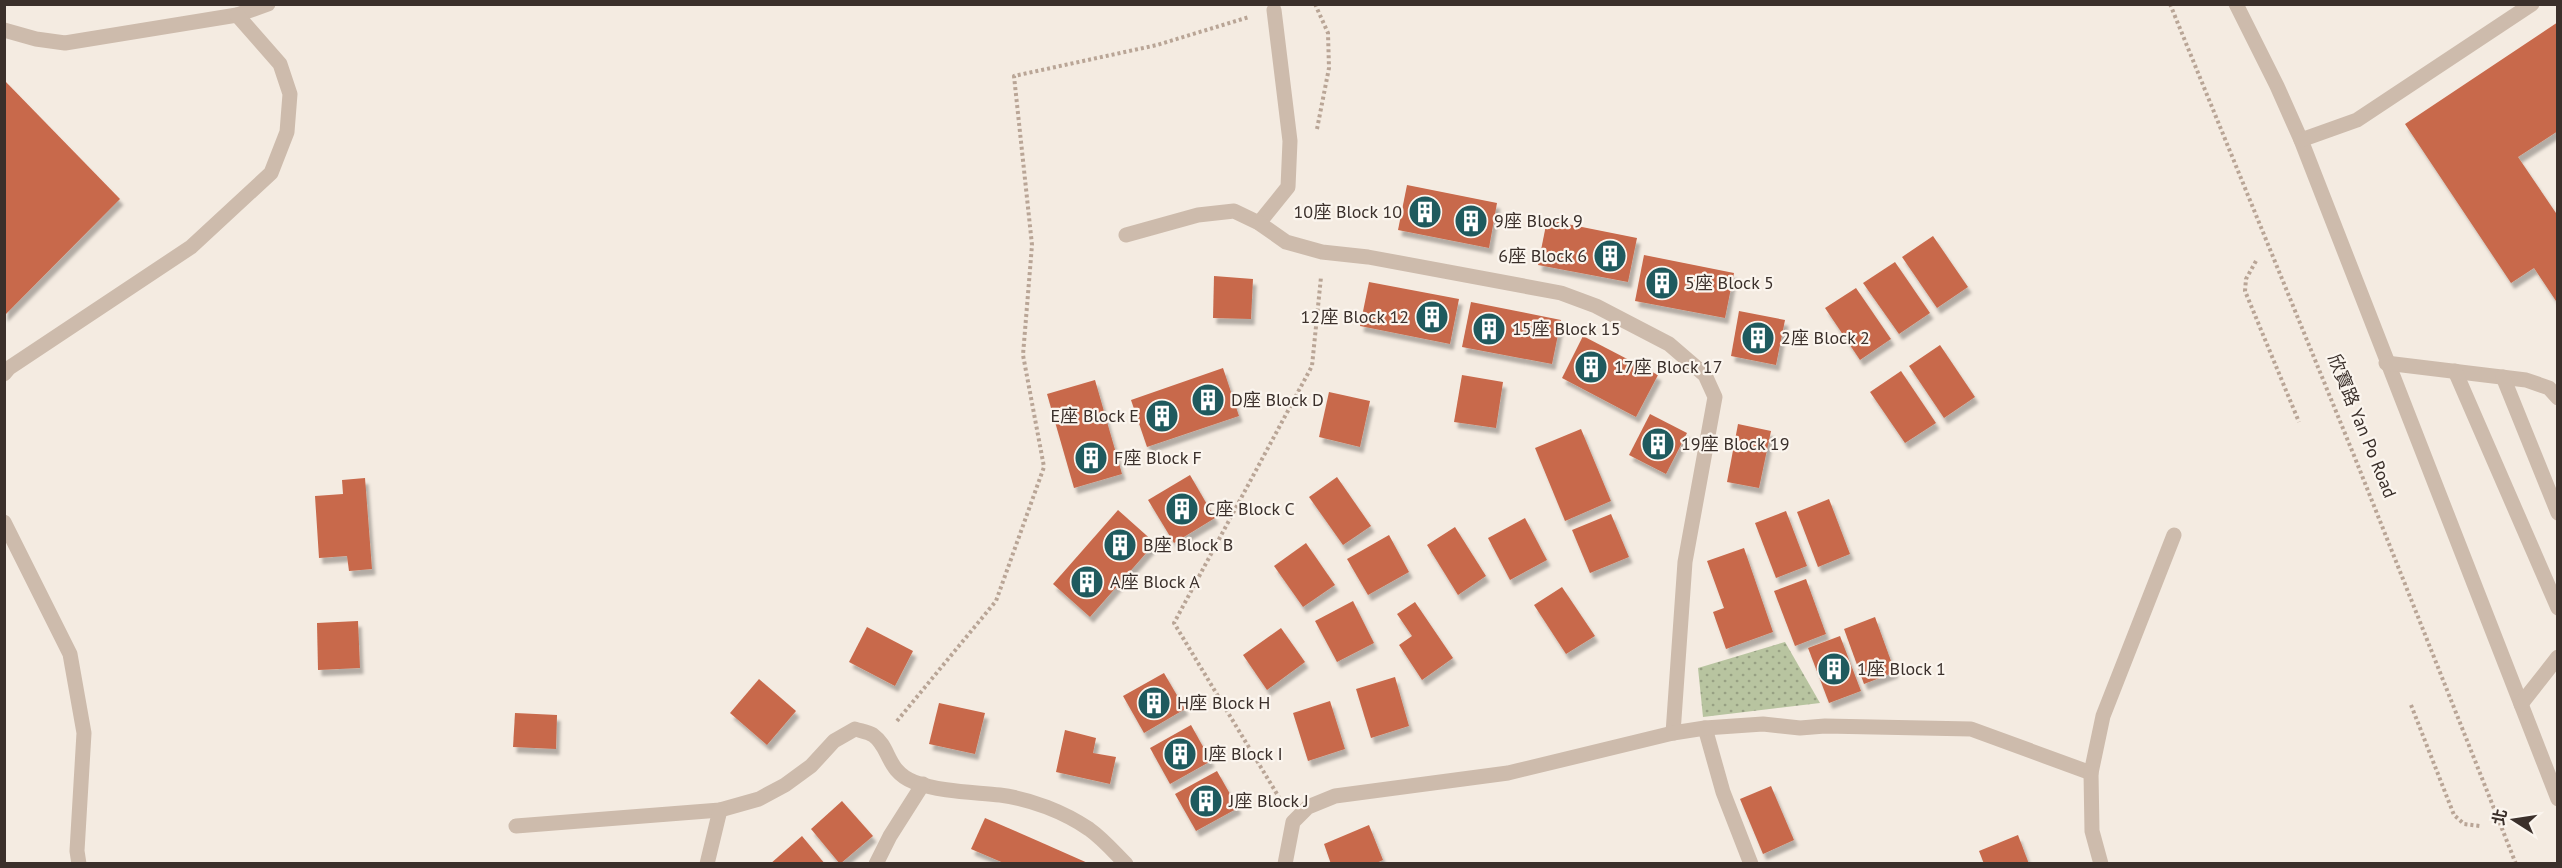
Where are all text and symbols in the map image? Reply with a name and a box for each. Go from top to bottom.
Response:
building icon: 10座 Block 10 [1407,194,1443,230]
place label: 10座 Block 10 [1294,200,1402,223]
building icon: 9座 Block 9 [1453,203,1489,239]
place label: 9座 Block 9 [1494,209,1583,232]
building icon: 6座 Block 6 [1592,238,1628,274]
place label: 6座 Block 6 [1498,244,1587,267]
building icon: 5座 Block 5 [1644,265,1680,301]
place label: 5座 Block 5 [1685,271,1774,294]
building icon: 12座 Block 12 [1414,299,1450,335]
place label: 12座 Block 12 [1301,305,1409,328]
building icon: 15座 Block 15 [1471,311,1507,347]
place label: 15座 Block 15 [1512,317,1620,340]
building icon: 2座 Block 2 [1740,320,1776,356]
place label: 2座 Block 2 [1781,326,1870,349]
building icon: 17座 Block 17 [1573,349,1609,385]
street label: 欣寶路 Yan Po Road [2323,351,2402,501]
place label: 17座 Block 17 [1614,355,1722,378]
building icon: D座 Block D [1190,382,1226,418]
place label: D座 Block D [1231,388,1324,411]
building icon: E座 Block E [1144,398,1180,434]
place label: E座 Block E [1050,404,1139,427]
building icon: 19座 Block 19 [1640,426,1676,462]
place label: 19座 Block 19 [1681,432,1789,455]
building icon: F座 Block F [1073,440,1109,476]
place label: F座 Block F [1114,446,1202,469]
building icon: C座 Block C [1164,491,1200,527]
place label: C座 Block C [1205,497,1295,520]
building icon: B座 Block B [1102,527,1138,563]
place label: B座 Block B [1143,533,1233,556]
building icon: A座 Block A [1069,564,1105,600]
place label: A座 Block A [1110,570,1200,593]
building icon: 1座 Block 1 [1816,651,1852,687]
place label: 1座 Block 1 [1857,657,1946,680]
building icon: H座 Block H [1136,685,1172,721]
place label: H座 Block H [1177,691,1270,714]
building icon: I座 Block I [1162,736,1198,772]
place label: I座 Block I [1203,742,1283,765]
building icon: J座 Block J [1188,783,1224,819]
place label: J座 Block J [1228,789,1309,812]
north arrow [2484,790,2544,850]
text: 北 [2488,807,2511,827]

